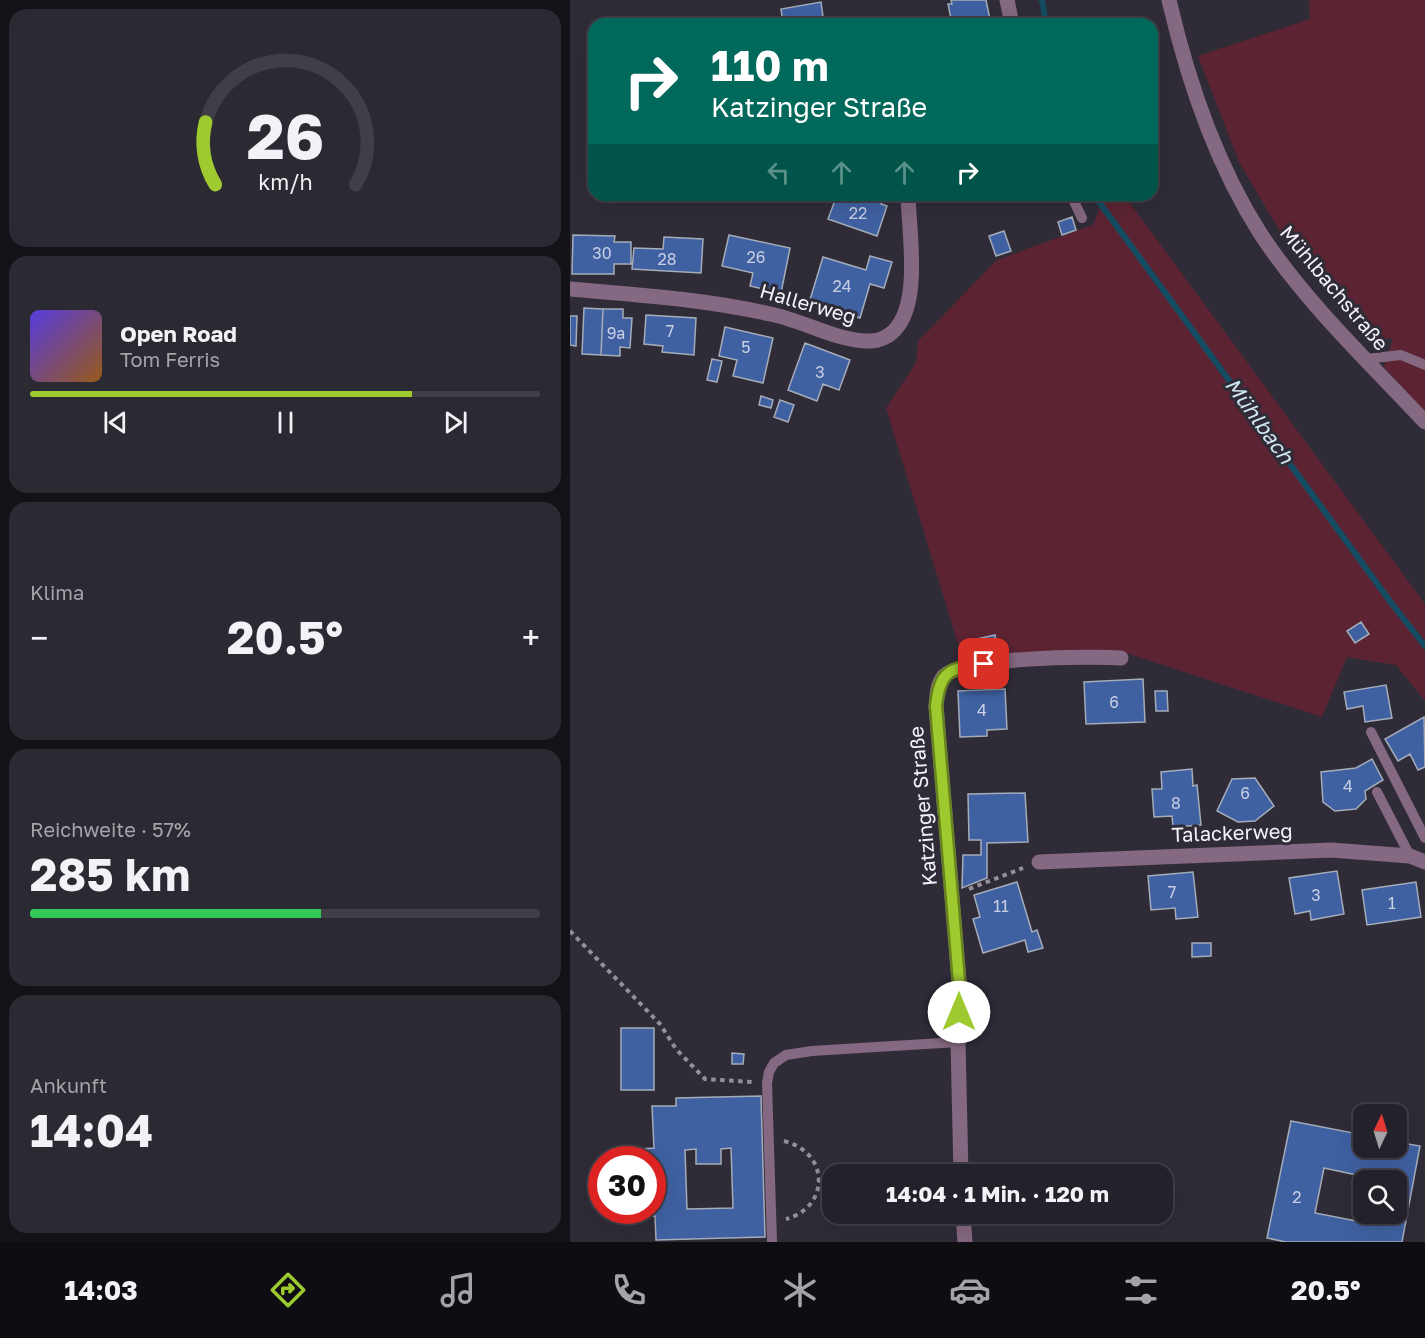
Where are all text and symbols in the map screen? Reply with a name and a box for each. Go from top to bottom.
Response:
text: 110 m [711,40,829,90]
icon: right [612,42,690,120]
text: Katzinger Straße [711,91,927,123]
text: 26 [246,98,324,173]
icon: left [762,156,795,189]
icon: ahead [825,156,858,189]
icon: ahead [888,156,921,189]
icon: right [951,156,984,189]
text: km/h [258,169,312,195]
house number: 22 [849,203,867,223]
street label: Mühlbachstraße [1276,220,1394,355]
house number: 30 [592,243,612,263]
house number: 26 [747,247,765,267]
house number: 28 [657,249,677,269]
house number: 24 [832,276,852,296]
street label: Hallerweg [757,278,859,328]
text: Open Road [120,320,237,347]
house number: 7 [666,321,674,341]
house number: 9a [607,323,625,343]
house number: 5 [741,337,751,357]
text: Tom Ferris [120,347,220,371]
house number: 3 [815,362,825,382]
water label: Mühlbach [1220,373,1300,469]
icon: previous [99,406,132,439]
icon: pause [269,406,302,439]
icon: next [439,406,472,439]
text: Klima [30,580,84,604]
text: 20.5° [227,610,343,664]
text: − [30,618,48,657]
text: + [522,618,540,657]
pin [958,638,1009,689]
icon: arrive [967,647,1000,680]
house number: 6 [1109,692,1119,712]
house number: 4 [977,700,987,720]
street label: Katzinger Straße [903,725,941,887]
house number: 4 [1343,776,1353,796]
house number: 6 [1240,783,1250,803]
house number: 8 [1171,793,1181,813]
text: Reichweite · 57% [30,817,191,841]
street label: Talackerweg [1171,818,1293,846]
text: 285 km [30,847,190,901]
house number: 7 [1168,882,1176,902]
house number: 3 [1311,885,1321,905]
house number: 1 [1388,893,1396,913]
house number: 11 [993,896,1009,916]
position arrow [927,980,991,1044]
text: Ankunft [30,1073,107,1097]
text: 14:04 [30,1103,153,1157]
north arrow [1353,1104,1407,1158]
map controls [1353,1104,1407,1224]
speed limit sign: 30 [588,1146,666,1224]
button: search [1353,1170,1407,1224]
text: 14:04 · 1 Min. · 120 m [886,1180,1109,1207]
house number: 2 [1292,1187,1302,1207]
icon: directions [267,1269,309,1311]
icon: music [437,1269,479,1311]
icon: phone [608,1269,650,1311]
icon: climate [779,1269,821,1311]
icon: car [949,1269,991,1311]
icon: filters [1120,1269,1162,1311]
text: 14:03 [64,1274,138,1306]
text: 20.5° [1291,1274,1361,1306]

